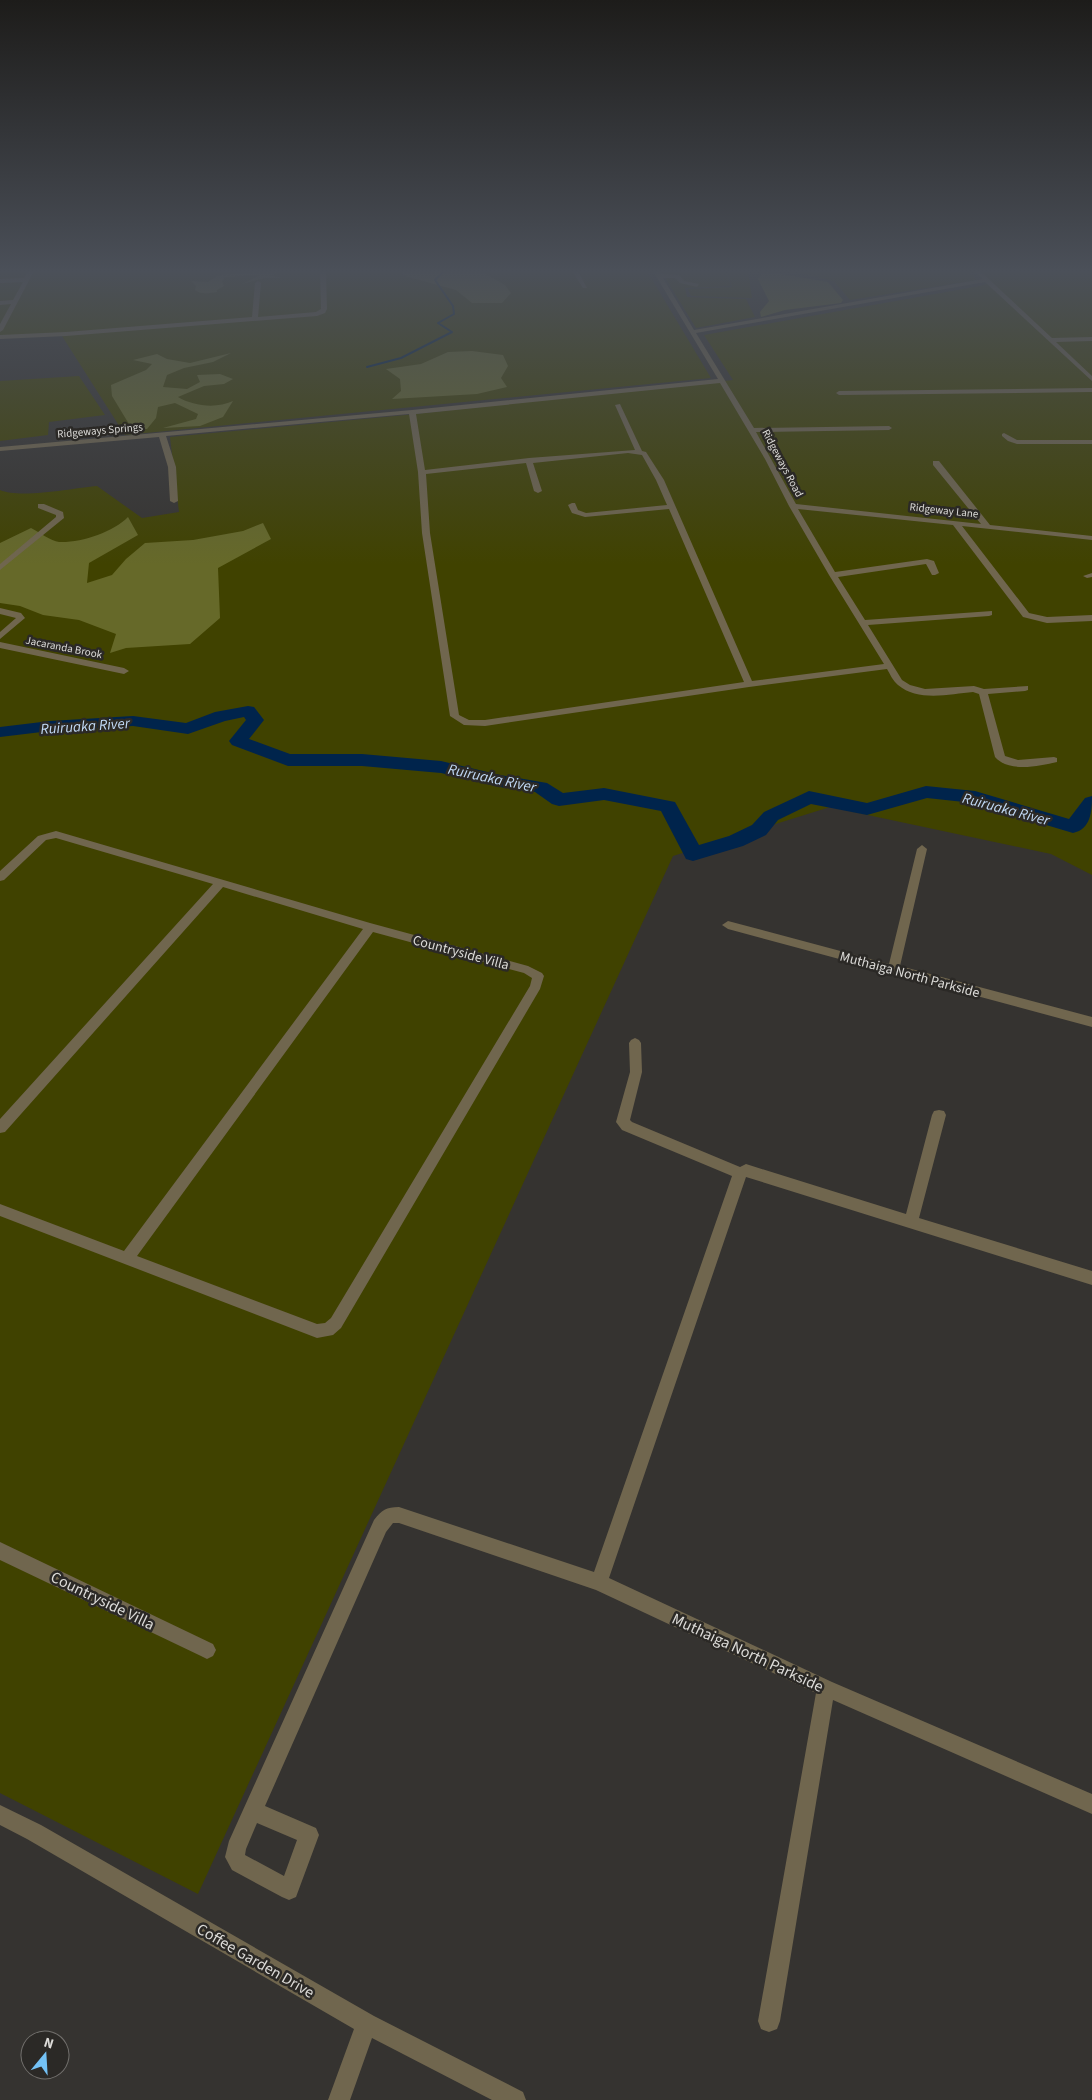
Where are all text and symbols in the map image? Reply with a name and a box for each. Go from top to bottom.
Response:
street label: Ridgeways Springs [57,419,144,442]
street label: Ridgeways Road [758,427,807,500]
street label: Ridgeway Lane [909,499,980,522]
street label: Jacaranda Brook [24,633,104,662]
water label: Ruiruaka River [40,713,131,740]
water label: Ruiruaka River [446,759,539,798]
water label: Ruiruaka River [960,788,1053,831]
street label: Countryside Villa [410,930,511,975]
street label: Muthaiga North Parkside [838,947,982,1003]
street label: Countryside Villa [47,1566,158,1636]
street label: Muthaiga North Parkside [668,1608,827,1698]
street label: Coffee Garden Drive [193,1918,319,2004]
north arrow [20,2030,70,2080]
text: N [41,2033,56,2055]

